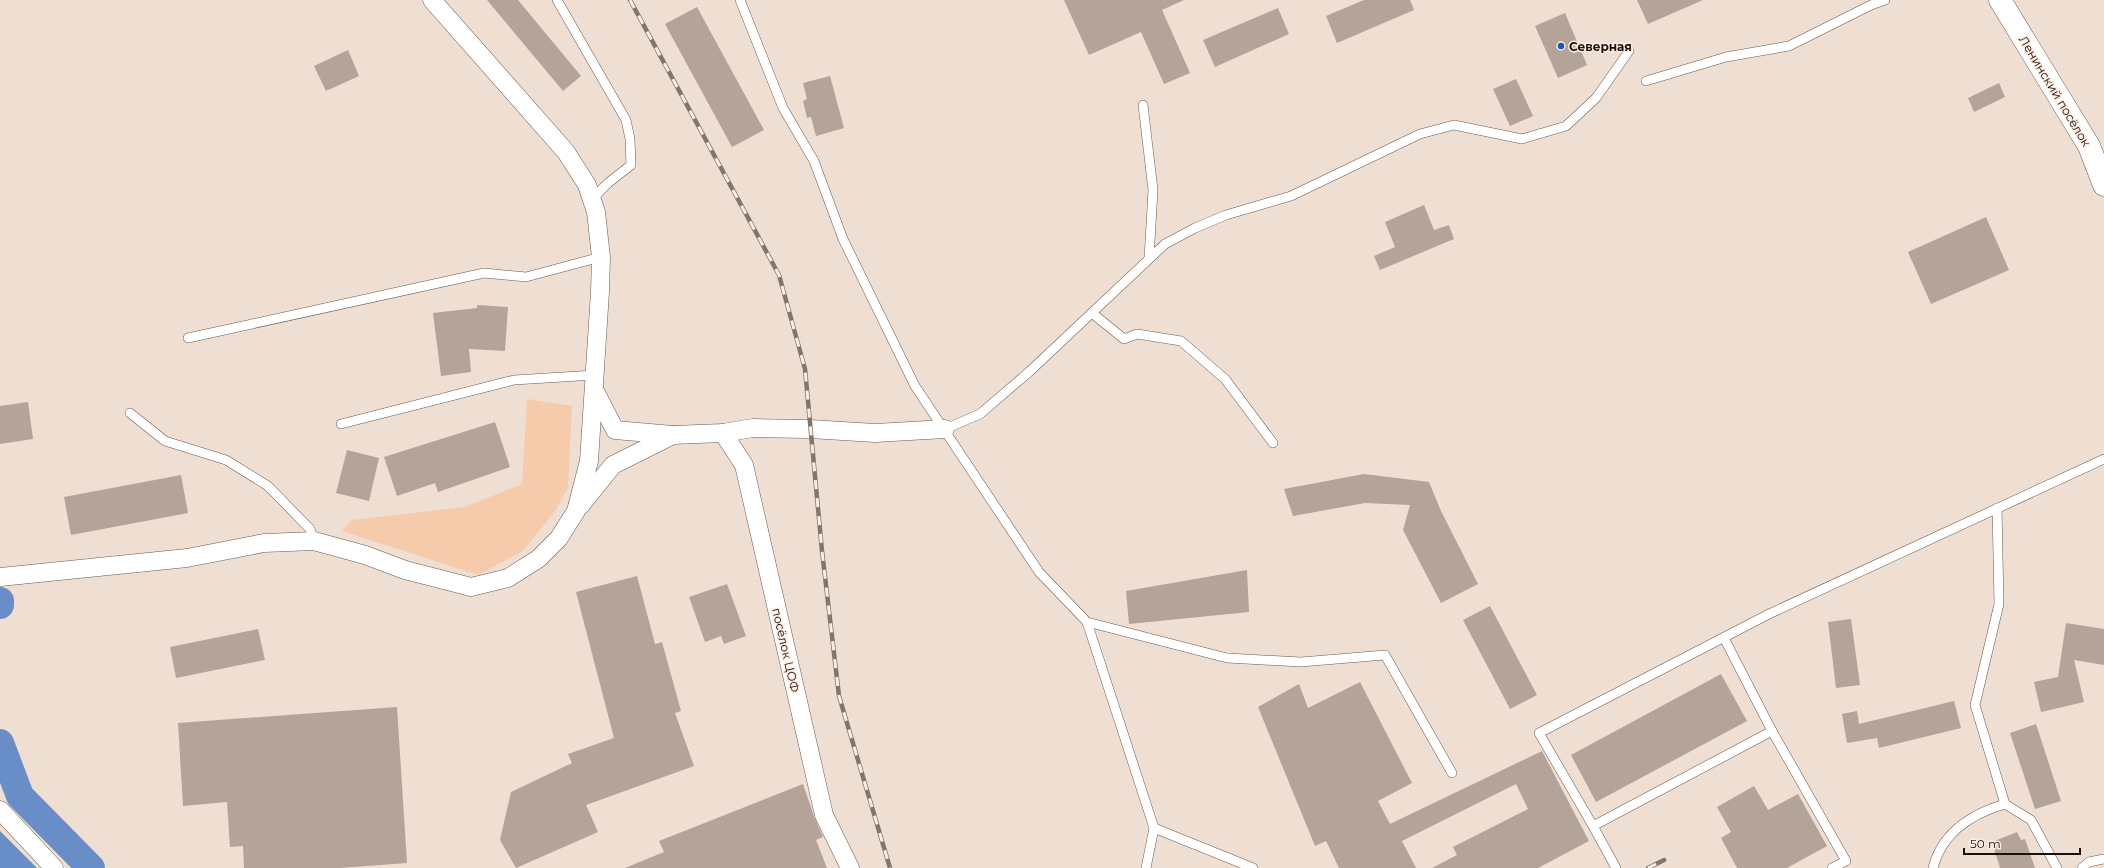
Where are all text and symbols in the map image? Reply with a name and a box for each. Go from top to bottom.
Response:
street label: Ленинский посёлок [2016,33,2094,149]
place label: Северная [1569,39,1632,54]
marker: Северная [1556,41,1566,51]
street label: посёлок ЦОФ [769,606,803,694]
scale bar [1964,830,2080,856]
text: 50 m [1970,836,2001,851]

